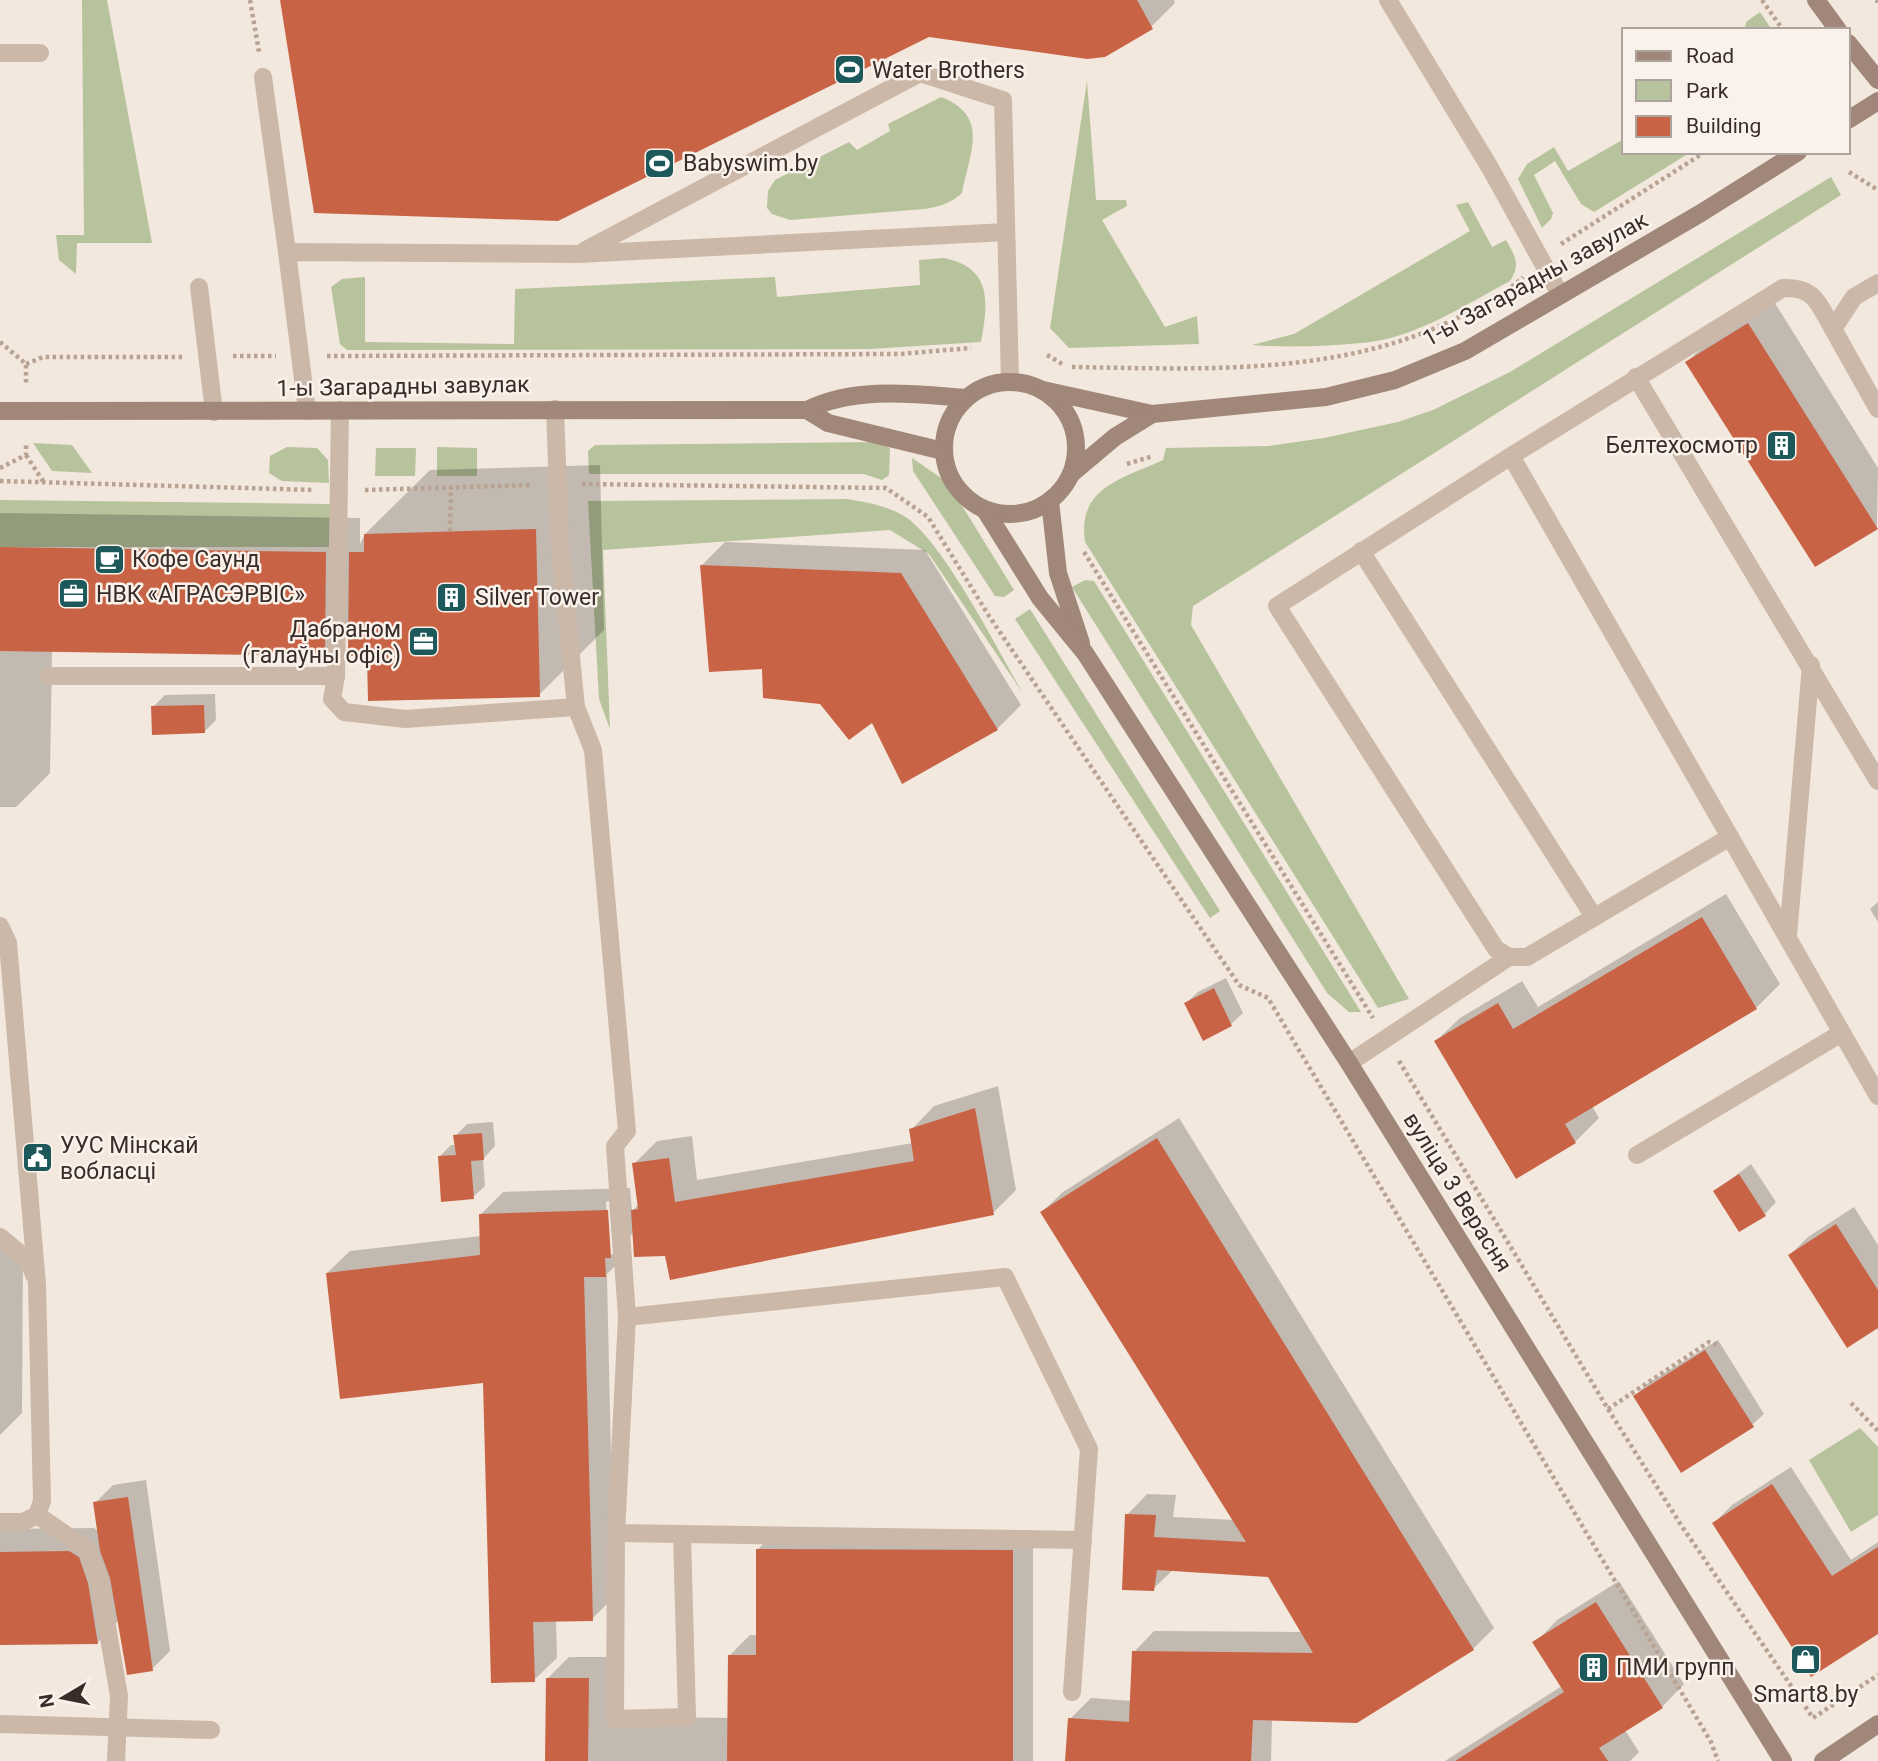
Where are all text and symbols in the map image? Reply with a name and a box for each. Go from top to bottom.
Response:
legend [1622,28,1850,154]
text: Road [1686,44,1734,68]
sports icon: Water Brothers [832,53,866,87]
place label: Water Brothers [872,57,1025,84]
text: Park [1686,79,1729,103]
text: Building [1686,114,1761,138]
sports icon: Babyswim.by [643,146,677,180]
place label: Babyswim.by [683,150,818,177]
street label: 1-ы Загарадны завулак [1418,206,1653,353]
street label: 1-ы Загарадны завулак [276,371,530,402]
building icon: Белтехосмотр [1764,428,1798,462]
place label: Белтехосмотр [1605,432,1758,459]
cafe icon: Кофе Саунд [92,542,126,576]
place label: Кофе Саунд [132,546,260,573]
office icon: НВК «АГРАСЭРВIС» [56,577,90,611]
building icon: Silver Tower [435,580,469,614]
place label: НВК «АГРАСЭРВIС» [96,581,305,608]
place label: Silver Tower [475,584,599,611]
place label: Дабраном (галаўны офіс) [242,616,401,669]
office icon: Дабраном (галаўны офіс) [407,625,441,659]
street label: вуліца 3 Верасня [1398,1108,1517,1277]
place label: УУС Мінскай вобласці [60,1132,199,1185]
public building icon: УУС Мінскай вобласці [20,1141,54,1175]
shop icon: Smart8.by [1789,1643,1823,1677]
building icon: ПМИ групп [1576,1650,1610,1684]
place label: ПМИ групп [1616,1654,1734,1681]
north arrow [28,1663,98,1733]
place label: Smart8.by [1754,1681,1859,1708]
text: N [34,1692,59,1709]

